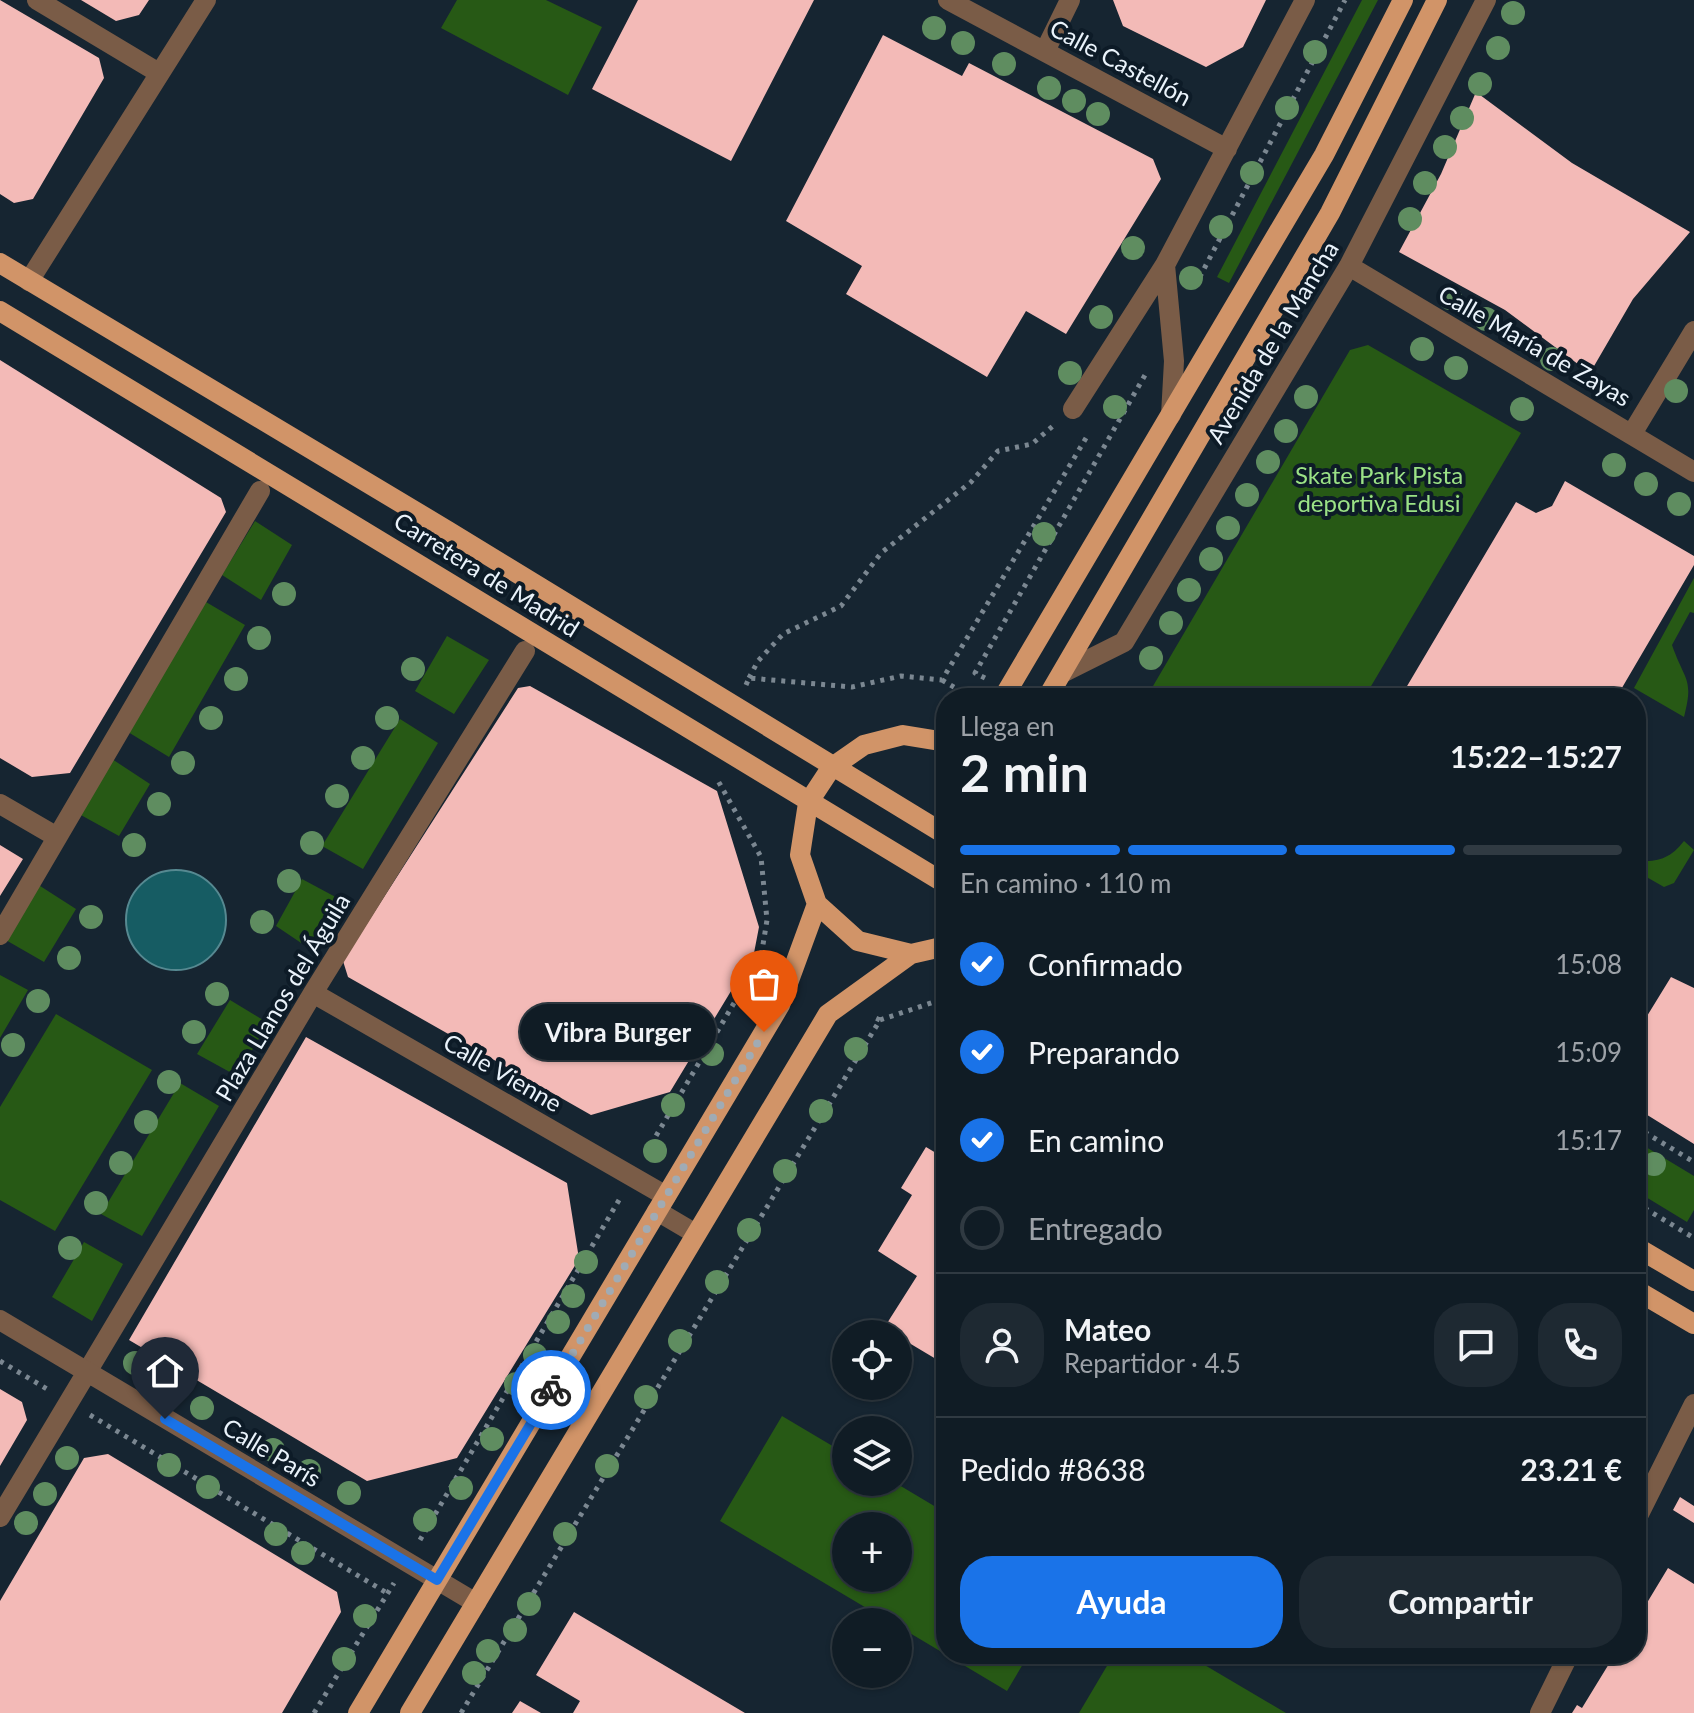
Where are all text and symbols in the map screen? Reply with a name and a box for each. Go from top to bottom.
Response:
street label: Calle Castellón [1045,13,1197,111]
street label: Avenida de la Mancha [1200,236,1344,448]
street label: Calle María de Zayas [1434,278,1636,412]
park label: Skate Park Pista deportiva Edusi [1295,460,1463,517]
street label: Carretera de Madrid [389,505,585,643]
text: Llega en [960,710,1055,742]
text: 15:22–15:27 [1450,738,1622,774]
text: 2 min [960,741,1089,803]
text: En camino · 110 m [960,867,1171,899]
street label: Plaza Llanos del Águila [209,888,355,1106]
icon: check [960,942,1004,986]
text: Confirmado [1028,946,1183,982]
text: 15:08 [1555,948,1622,980]
pin [730,950,798,1032]
icon: bag [742,962,786,1006]
callout: Vibra Burger [520,1004,716,1060]
text: Vibra Burger [545,1016,691,1048]
street label: Calle Vienne [439,1027,567,1117]
icon: check [960,1030,1004,1074]
text: Preparando [1028,1034,1180,1070]
text: 15:09 [1555,1036,1622,1068]
icon: check [960,1118,1004,1162]
text: En camino [1028,1122,1164,1158]
text: 15:17 [1555,1124,1622,1156]
text: Entregado [1028,1210,1163,1246]
button: person [960,1303,1044,1387]
button: chat [1434,1303,1518,1387]
button: phone [1538,1303,1622,1387]
text: Mateo [1064,1311,1151,1347]
map controls [832,1320,912,1688]
button: locate [832,1320,912,1400]
pin [131,1337,199,1419]
text: Repartidor · 4.5 [1064,1347,1241,1379]
icon: home [143,1349,187,1393]
courier [511,1350,591,1430]
icon: bike [529,1368,573,1412]
street label: Calle París [218,1412,326,1492]
button: layers [832,1416,912,1496]
text: Pedido #8638 [960,1451,1146,1487]
text: 23.21 € [1521,1451,1622,1487]
button: + [832,1512,912,1592]
button: Ayuda [960,1556,1283,1648]
button: Compartir [1299,1556,1622,1648]
button: − [832,1608,912,1688]

